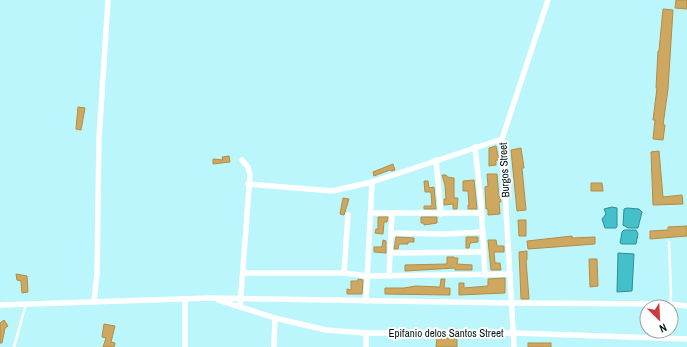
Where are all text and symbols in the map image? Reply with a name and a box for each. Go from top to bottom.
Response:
street label: Burgos Street [496,142,512,198]
north arrow [639,299,679,339]
text: N [657,320,669,336]
street label: Epifanio delos Santos Street [389,326,504,340]

